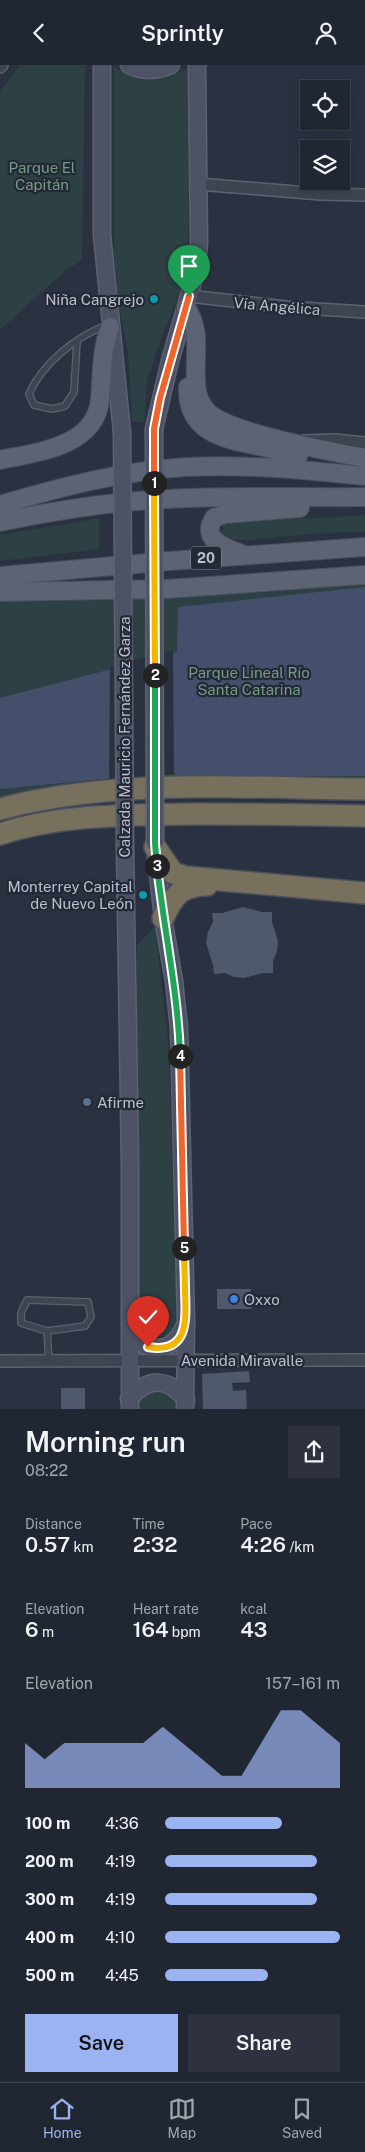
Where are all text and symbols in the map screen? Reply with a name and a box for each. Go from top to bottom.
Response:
icon: back [25,19,53,47]
icon: person [312,19,340,47]
text: Sprintly [141,20,224,46]
map controls [300,80,350,190]
button: locate [300,80,350,130]
button: layers [300,140,350,190]
park label: Parque El Capitán [9,159,75,193]
pin [168,245,210,296]
icon: arrive [175,252,203,280]
place label: Niña Cangrejo [45,291,144,308]
marker: Niña Cangrejo [148,293,160,305]
street label: Vía Angélica [233,294,321,318]
pin: 1 [142,471,166,495]
text: 1 [152,475,158,491]
road number: 20 [191,547,221,569]
street label: Calzada Mauricio Fernández Garza [116,617,133,857]
pin: 2 [142,663,168,687]
park label: Parque Lineal Río Santa Catarina [188,664,310,698]
text: 2 [151,667,160,683]
pin: 3 [144,853,170,879]
text: 3 [153,858,162,874]
place label: Monterrey Capital de Nuevo León [7,878,133,912]
marker: Monterrey Capital de Nuevo León [137,889,149,901]
pin: 4 [168,1043,192,1069]
text: 4 [176,1048,185,1064]
place label: Afirme [97,1094,144,1111]
marker: Afirme [81,1096,93,1108]
pin: 5 [172,1235,196,1261]
text: 5 [180,1240,189,1256]
place label: Oxxo [244,1291,280,1308]
marker: Oxxo [228,1293,240,1305]
pin [127,1296,169,1347]
icon: check [134,1303,162,1331]
street label: Avenida Miravalle [181,1352,303,1369]
text: Morning run [25,1425,186,1458]
button: share [288,1426,340,1478]
text: 08:22 [25,1461,68,1480]
text: Distance [25,1516,82,1532]
text: Time [133,1516,165,1532]
text: Pace [240,1516,272,1532]
text: 0.57 [25,1532,70,1557]
text: 2:32 [133,1532,177,1557]
text: 4:26 [240,1532,286,1557]
text: km [70,1539,94,1555]
text: /km [286,1539,314,1555]
text: Elevation [25,1601,84,1617]
text: Heart rate [133,1601,199,1617]
text: kcal [240,1601,267,1617]
text: 6 [25,1617,39,1642]
text: 164 [133,1617,168,1642]
text: 43 [240,1617,267,1642]
text: m [39,1624,54,1640]
text: bpm [168,1624,201,1640]
text: Elevation [25,1674,93,1693]
text: 157–161 m [265,1674,340,1693]
text: 100 m [25,1814,70,1833]
text: 4:36 [105,1814,139,1833]
text: 200 m [25,1852,74,1871]
text: 4:19 [105,1852,135,1871]
text: 300 m [25,1890,74,1909]
text: 4:19 [105,1890,135,1909]
text: 400 m [25,1928,74,1947]
text: 4:10 [105,1928,135,1947]
text: 500 m [25,1966,74,1985]
text: 4:45 [105,1966,139,1985]
button: Save [25,2014,178,2072]
button: Share [188,2014,340,2072]
tab: Home [43,2095,82,2141]
tab: Map [168,2095,196,2141]
tab: Saved [282,2095,322,2141]

